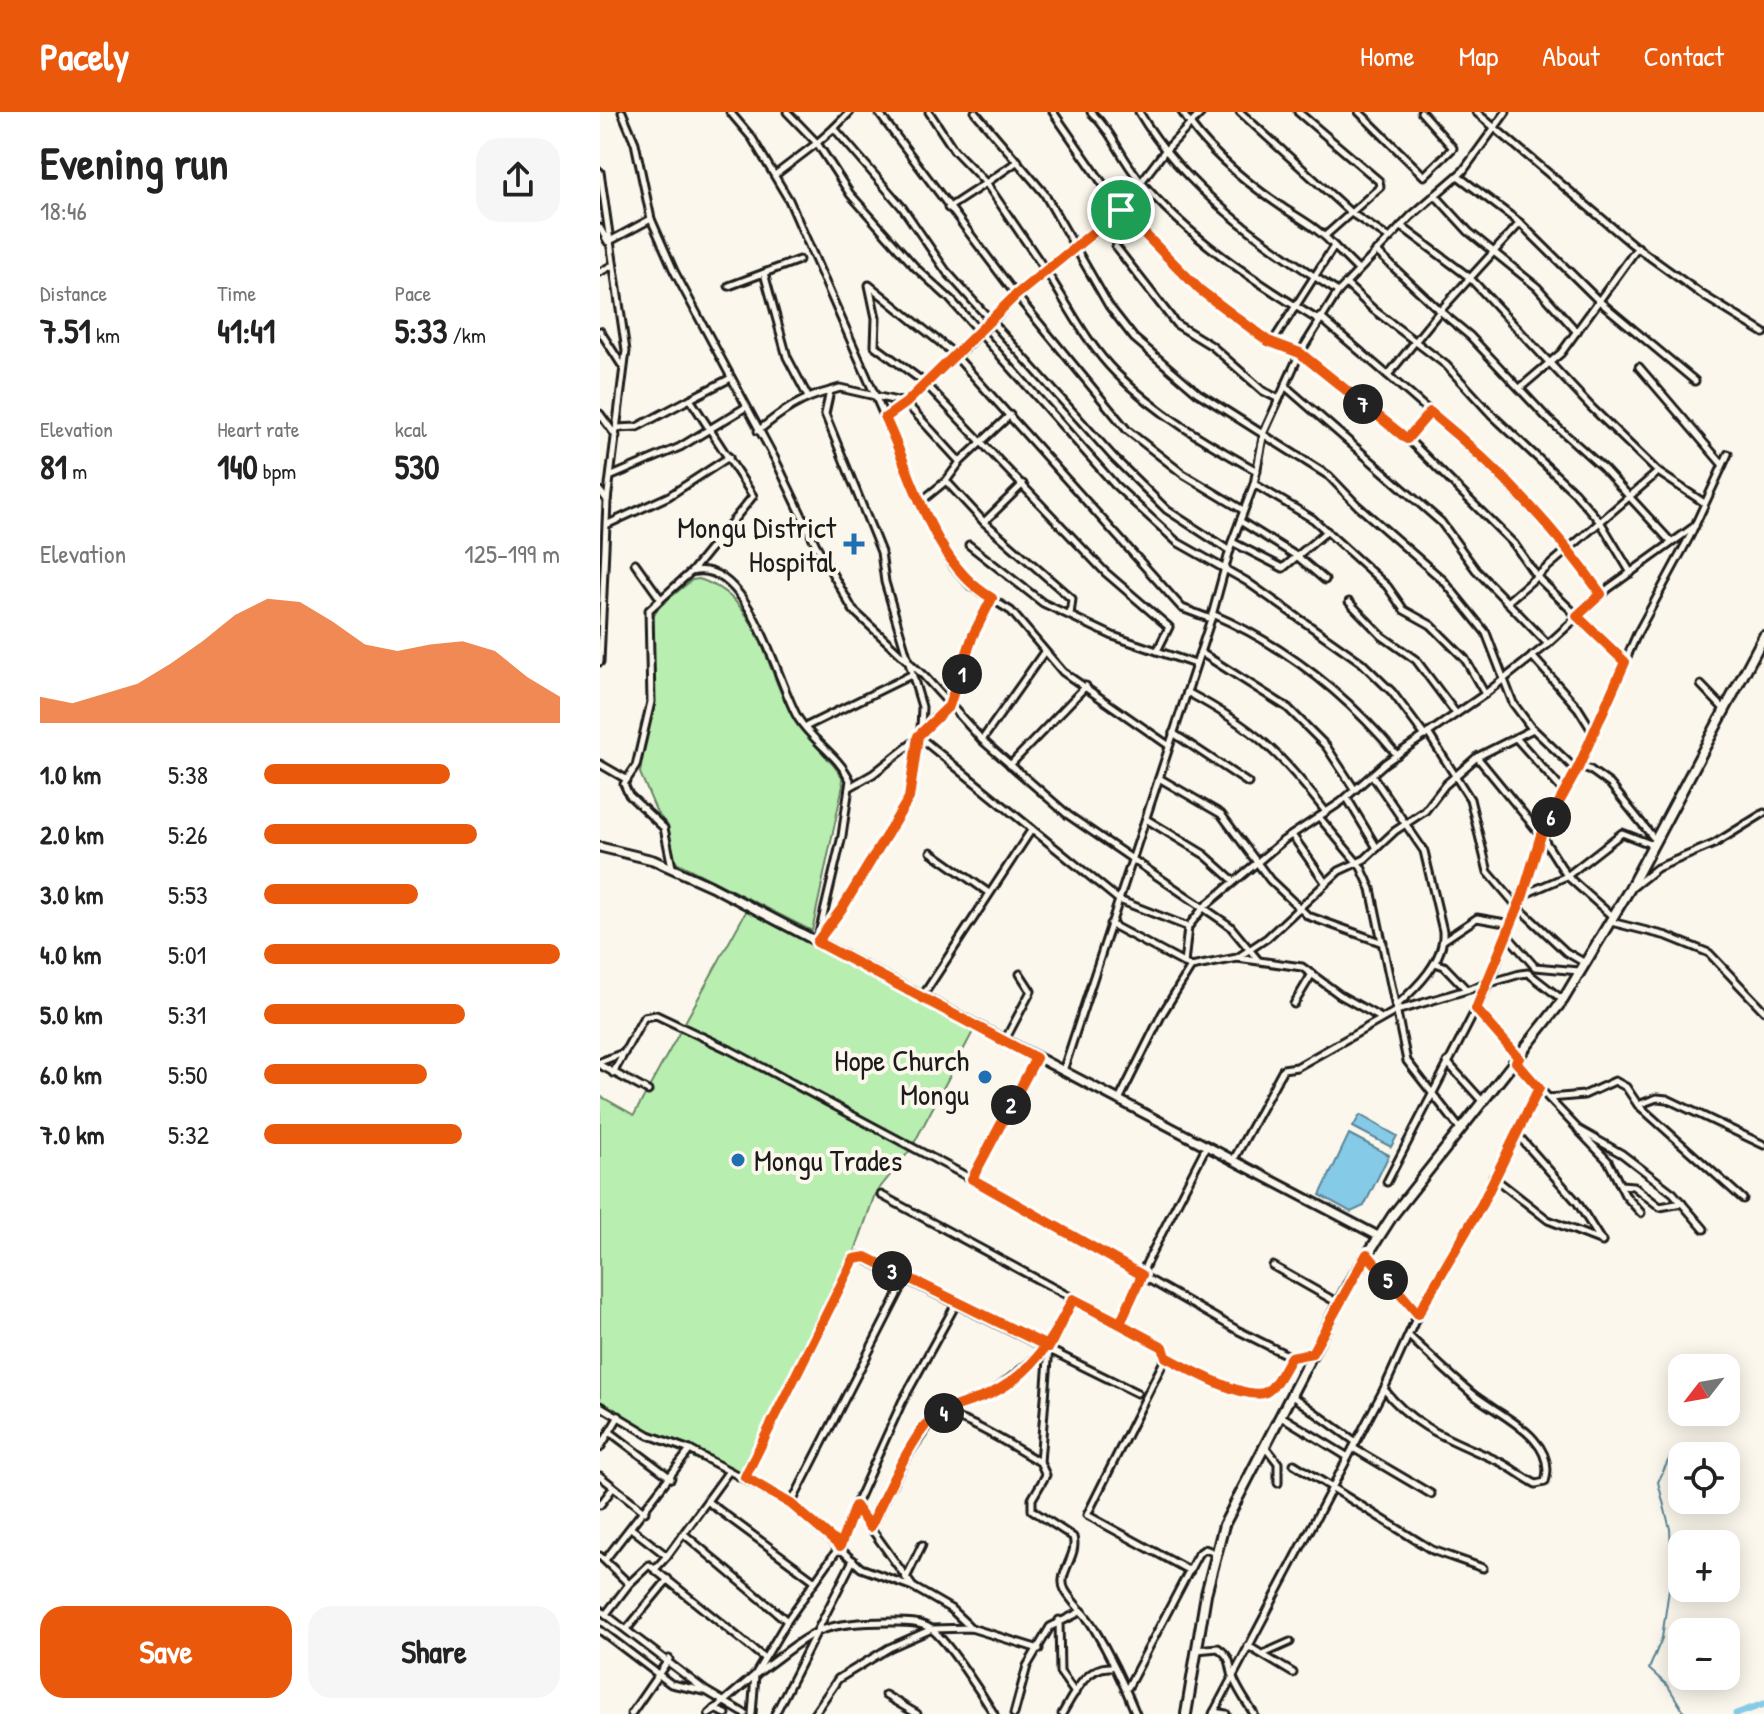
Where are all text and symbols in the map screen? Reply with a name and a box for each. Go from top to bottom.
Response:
text: Pacely [40,30,129,82]
text: Home [1360,37,1415,75]
text: Map [1459,37,1498,75]
text: About [1542,37,1600,75]
text: Contact [1644,37,1724,75]
text: Evening run [40,133,228,193]
button: share [476,138,560,222]
pin [1087,176,1155,244]
icon: arrive [1099,188,1143,232]
text: 18:46 [40,193,87,228]
text: Distance [40,278,107,308]
text: Time [217,278,256,308]
text: Pace [395,278,431,308]
text: 7.51 [40,308,91,354]
text: 41:41 [217,308,275,354]
text: 5:33 [395,308,447,354]
text: km [91,320,120,350]
text: /km [447,320,486,350]
pin: 7 [1343,384,1383,424]
text: 7 [1358,389,1368,419]
text: Elevation [40,414,113,444]
text: Heart rate [217,414,300,444]
text: kcal [395,414,427,444]
text: 81 [40,444,67,490]
text: 140 [217,444,258,490]
text: 530 [395,444,440,490]
text: m [67,456,87,486]
text: bpm [258,456,296,486]
place label: Mongu District Hospital [677,507,837,581]
marker: Mongu District Hospital [843,533,865,555]
text: Elevation [40,536,126,571]
text: 125–199 m [464,536,560,571]
pin: 1 [942,654,982,694]
text: 1 [958,659,966,689]
text: 1.0 km [40,757,101,792]
text: 5:38 [168,757,208,792]
pin: 6 [1531,797,1571,837]
text: 6 [1547,802,1555,832]
text: 2.0 km [40,817,104,852]
text: 5:26 [168,817,208,852]
text: 3.0 km [40,877,103,912]
text: 5:53 [168,877,208,912]
text: 4.0 km [40,937,101,972]
text: 5:01 [168,937,206,972]
text: 5.0 km [40,997,103,1032]
text: 5:31 [168,997,206,1032]
place label: Hope Church Mongu [834,1040,969,1114]
text: 6.0 km [40,1057,102,1092]
text: 5:50 [168,1057,208,1092]
marker: Hope Church Mongu [976,1068,994,1086]
pin: 2 [991,1085,1031,1125]
text: 2 [1006,1090,1016,1120]
text: 7.0 km [40,1117,105,1152]
text: 5:32 [168,1117,209,1152]
place label: Mongu Trades [754,1140,902,1180]
marker: Mongu Trades [729,1151,747,1169]
pin: 3 [872,1251,912,1291]
text: 3 [887,1256,897,1286]
pin: 5 [1368,1260,1408,1300]
text: 5 [1383,1265,1393,1295]
north arrow [1668,1354,1740,1426]
map controls [1668,1354,1740,1690]
pin: 4 [924,1393,964,1433]
text: 4 [940,1398,948,1428]
button: locate [1668,1442,1740,1514]
button: + [1668,1530,1740,1602]
button: Save [40,1606,292,1698]
button: Share [308,1606,560,1698]
button: − [1668,1618,1740,1690]

